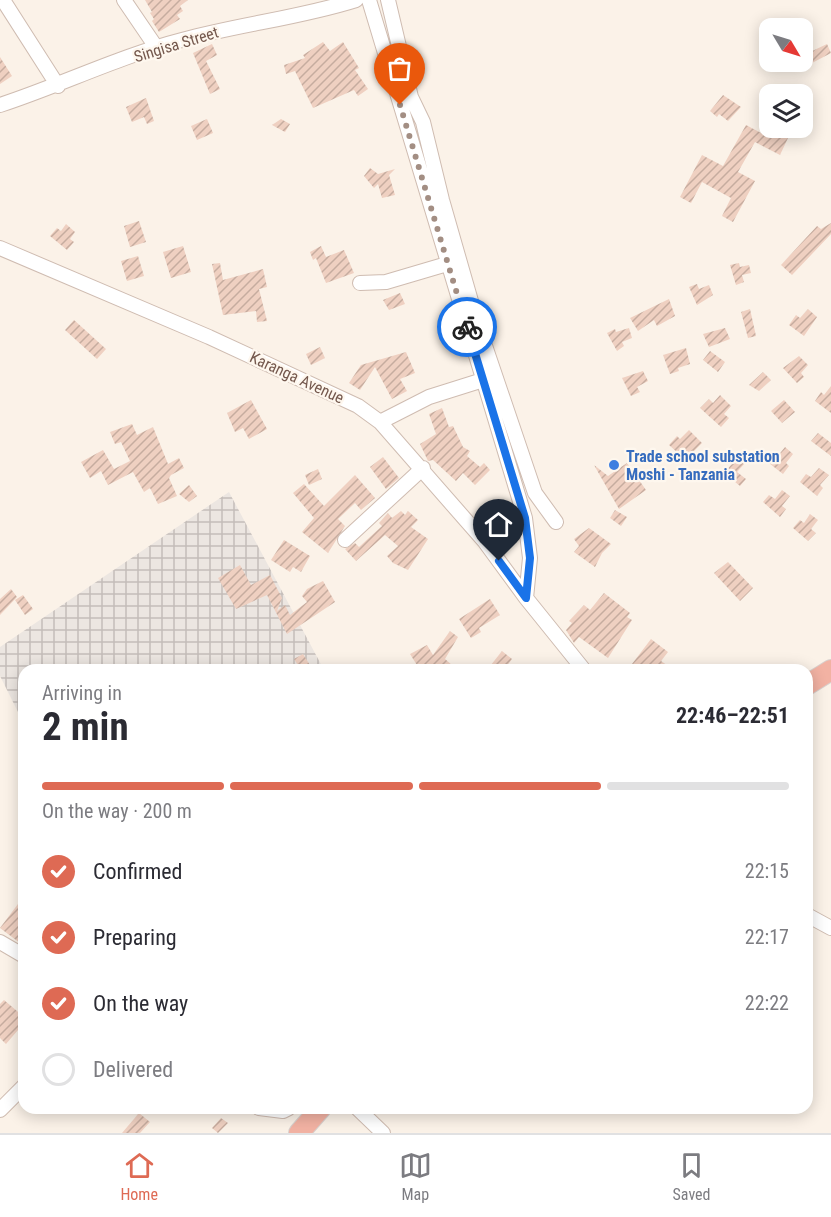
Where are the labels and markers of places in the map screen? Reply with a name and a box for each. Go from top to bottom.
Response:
pin [374,43,425,105]
place label: Trade school substation Moshi - Tanzania [626,447,780,484]
marker: Trade school substation Moshi - Tanzania [607,458,621,472]
pin [473,499,524,561]

